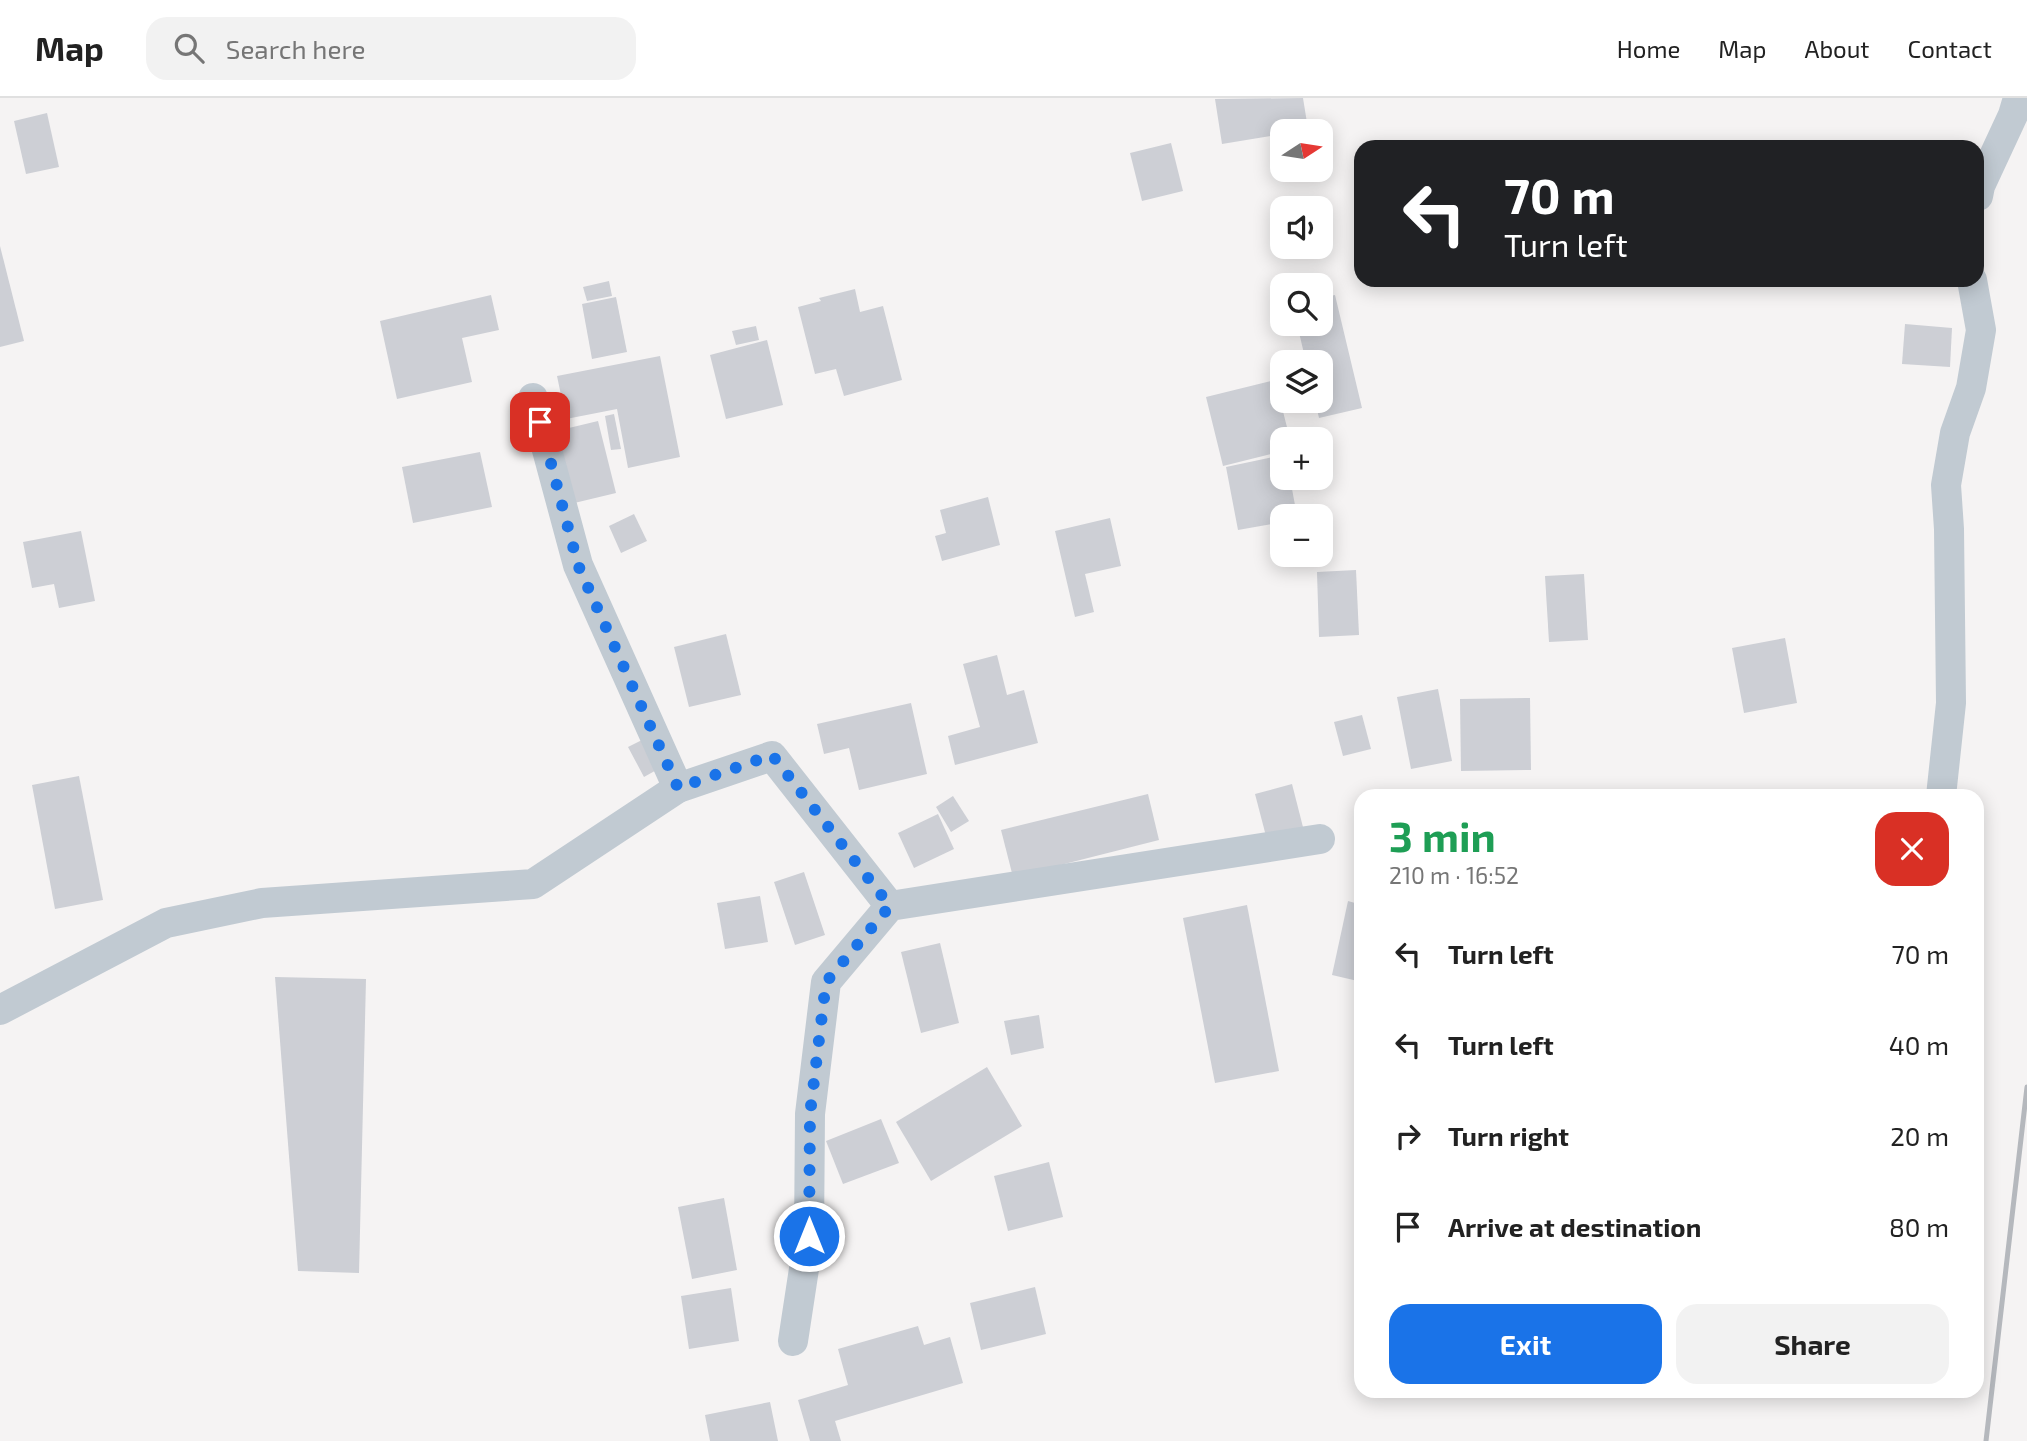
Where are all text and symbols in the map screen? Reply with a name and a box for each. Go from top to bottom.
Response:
search box [146,17,636,80]
text: Map [35,28,104,68]
icon: search [170,29,208,67]
text: Search here [226,33,365,64]
text: Home [1617,34,1680,63]
text: Map [1718,34,1766,63]
text: About [1804,34,1870,63]
text: Contact [1908,34,1992,63]
north arrow [1270,119,1334,182]
map controls [1270,119,1333,567]
text: 70 m [1504,165,1615,224]
icon: left [1389,168,1480,259]
button: sound [1270,196,1333,259]
text: Turn left [1504,225,1628,263]
button: search [1270,273,1333,336]
button: layers [1270,350,1333,413]
pin [510,392,570,452]
icon: arrive [521,403,559,441]
button: + [1270,427,1333,490]
button: − [1270,504,1333,567]
text: 3 min [1389,810,1496,860]
button: close [1875,812,1949,886]
text: 210 m · 16:52 [1389,861,1519,889]
icon: left [1389,935,1427,973]
text: Turn left [1448,938,1554,969]
text: 70 m [1891,938,1949,969]
icon: left [1389,1026,1427,1064]
text: Turn left [1448,1029,1554,1060]
text: 40 m [1889,1029,1949,1060]
icon: right [1389,1117,1427,1155]
text: Turn right [1448,1120,1569,1151]
text: 20 m [1890,1120,1949,1151]
position arrow [772,1199,846,1273]
icon: arrive [1389,1208,1427,1246]
text: Arrive at destination [1448,1211,1701,1242]
text: 80 m [1889,1211,1949,1242]
button: Exit [1389,1304,1662,1384]
button: Share [1676,1304,1949,1384]

